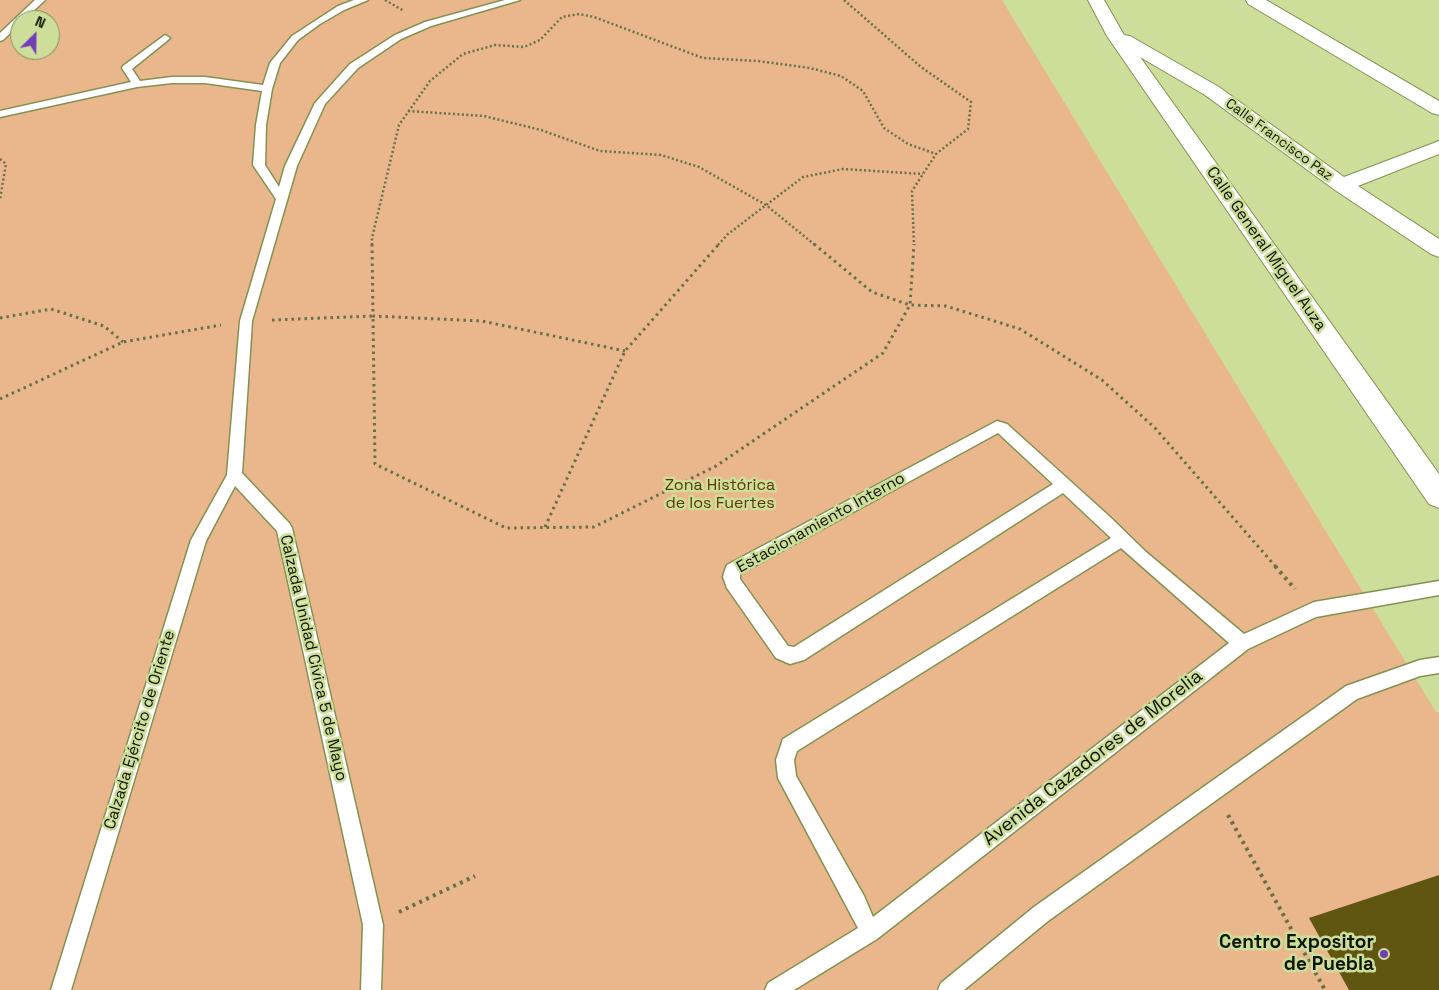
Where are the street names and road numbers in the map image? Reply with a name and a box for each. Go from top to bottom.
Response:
street label: Calle Francisco Paz [1222,95,1336,185]
street label: Calle General Miguel Auza [1202,163,1330,335]
street label: Estacionamiento Interno [733,469,909,577]
street label: Calzada Unidad Cívica 5 de Mayo [275,533,351,783]
street label: Calzada Ejército de Oriente [101,628,179,832]
street label: Avenida Cazadores de Morelia [979,665,1207,851]

